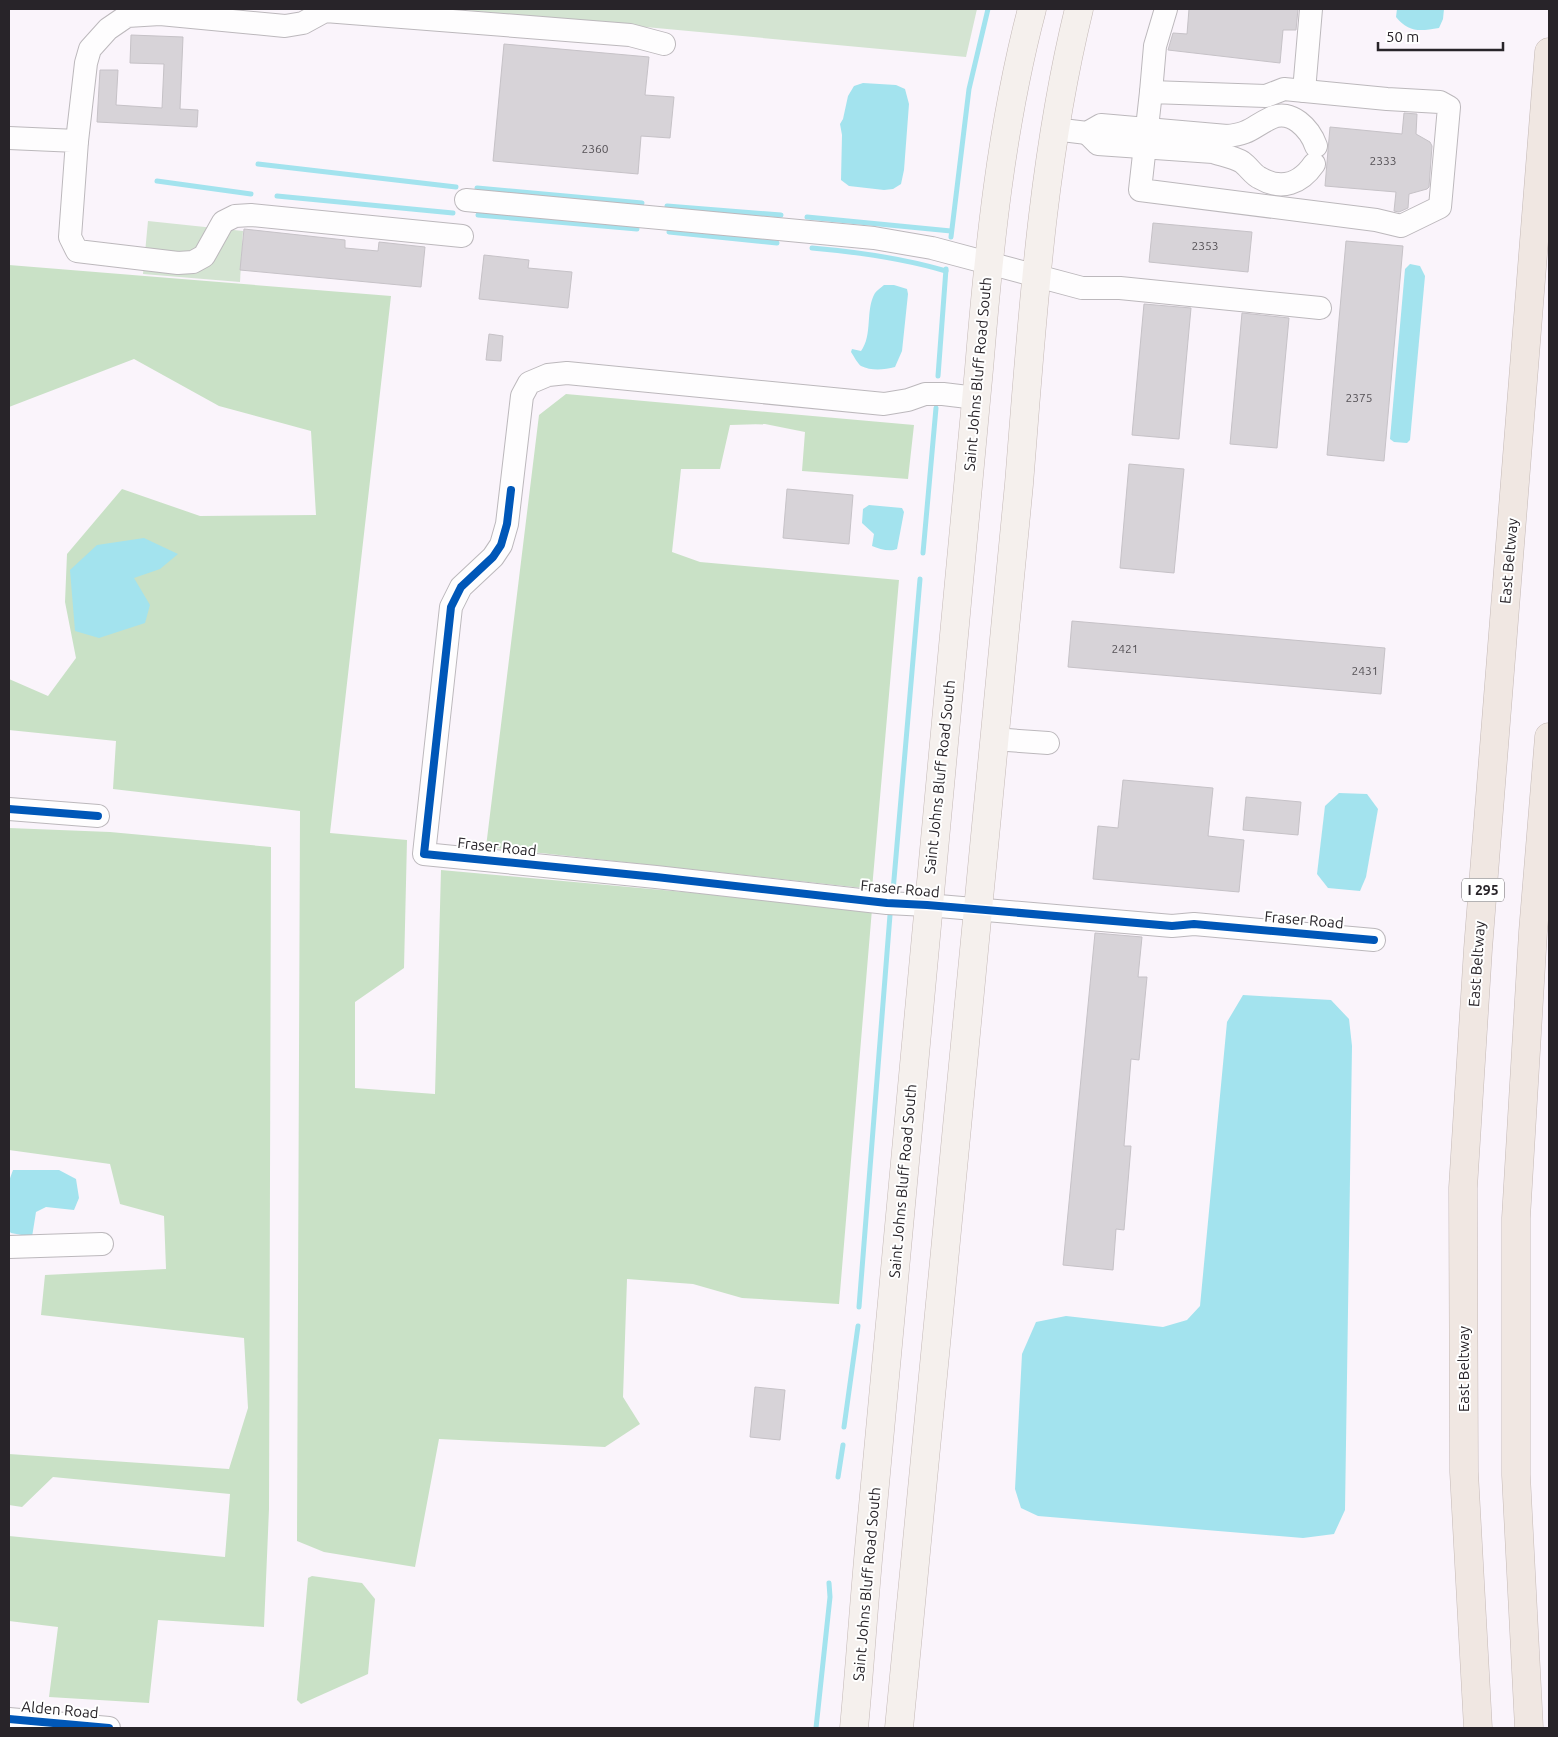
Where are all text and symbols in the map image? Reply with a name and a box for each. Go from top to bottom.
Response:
scale bar [1378,20,1503,52]
text: 50 m [1386,28,1419,45]
house number: 2360 [581,142,609,155]
house number: 2333 [1369,154,1397,167]
house number: 2353 [1191,239,1219,252]
street label: Saint Johns Bluff Road South [961,276,994,472]
house number: 2375 [1345,391,1373,404]
street label: East Beltway [1496,517,1521,605]
house number: 2421 [1111,642,1139,655]
house number: 2431 [1351,664,1379,677]
street label: Saint Johns Bluff Road South [921,679,958,875]
street label: Fraser Road [457,834,537,859]
street label: Fraser Road [860,877,940,900]
road number: I 295 [1462,878,1504,902]
street label: Fraser Road [1264,908,1344,931]
street label: East Beltway [1465,920,1488,1008]
street label: Saint Johns Bluff Road South [886,1083,919,1279]
street label: East Beltway [1455,1326,1472,1412]
street label: Saint Johns Bluff Road South [850,1486,883,1682]
street label: Alden Road [21,1698,99,1721]

